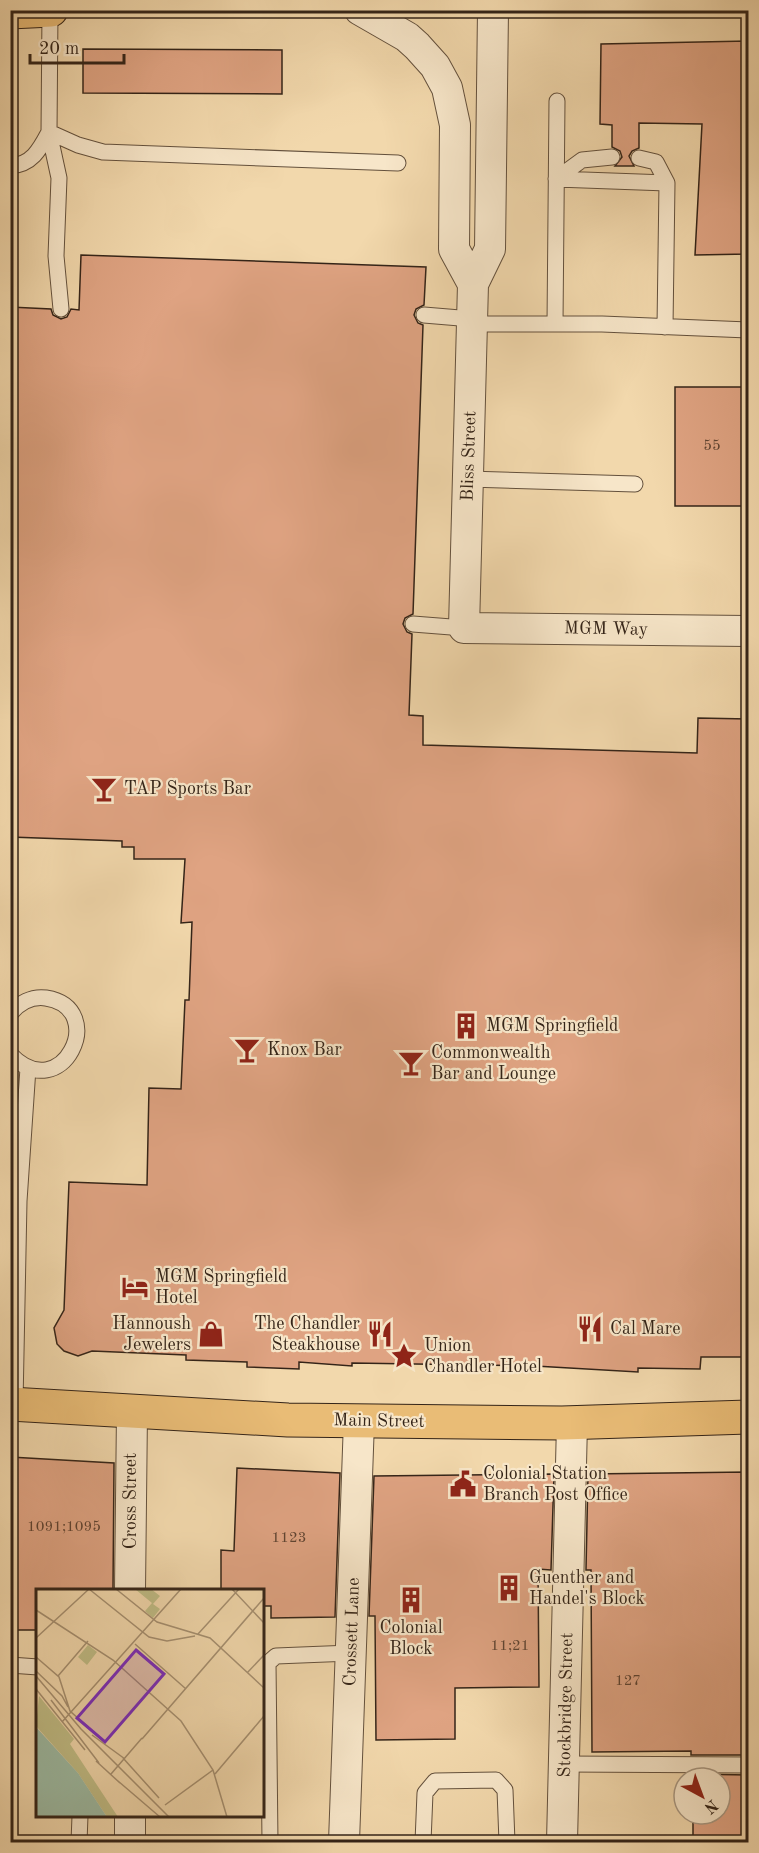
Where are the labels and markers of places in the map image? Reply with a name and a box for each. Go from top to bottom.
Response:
bar icon: TAP Sports Bar [89,774,119,804]
place label: TAP Sports Bar [124,780,252,798]
building icon: MGM Springfield [451,1011,481,1041]
place label: MGM Springfield [486,1017,618,1035]
bar icon: Knox Bar [232,1035,262,1065]
place label: Knox Bar [267,1041,343,1059]
place label: Commonwealth Bar and Lounge [431,1044,556,1083]
bar icon: Commonwealth Bar and Lounge [396,1048,426,1078]
place label: MGM Springfield Hotel [155,1268,287,1307]
hotel icon: MGM Springfield Hotel [120,1272,150,1302]
restaurant icon: Cal Mare [575,1314,605,1344]
place label: Hannoush Jewelers [112,1315,191,1354]
place label: The Chandler Steakhouse [254,1315,361,1354]
shop icon: Hannoush Jewelers [196,1319,226,1349]
restaurant icon: The Chandler Steakhouse [365,1319,395,1349]
place label: Cal Mare [610,1320,681,1338]
place label: Union Chandler Hotel [424,1337,542,1376]
place icon: Union Chandler Hotel [389,1341,419,1371]
place label: Colonial Station Branch Post Office [483,1465,628,1504]
public building icon: Colonial Station Branch Post Office [448,1469,478,1499]
place label: Guenther and Handel's Block [529,1569,645,1608]
building icon: Guenther and Handel's Block [494,1573,524,1603]
building icon: Colonial Block [396,1585,426,1615]
place label: Colonial Block [379,1619,443,1658]

